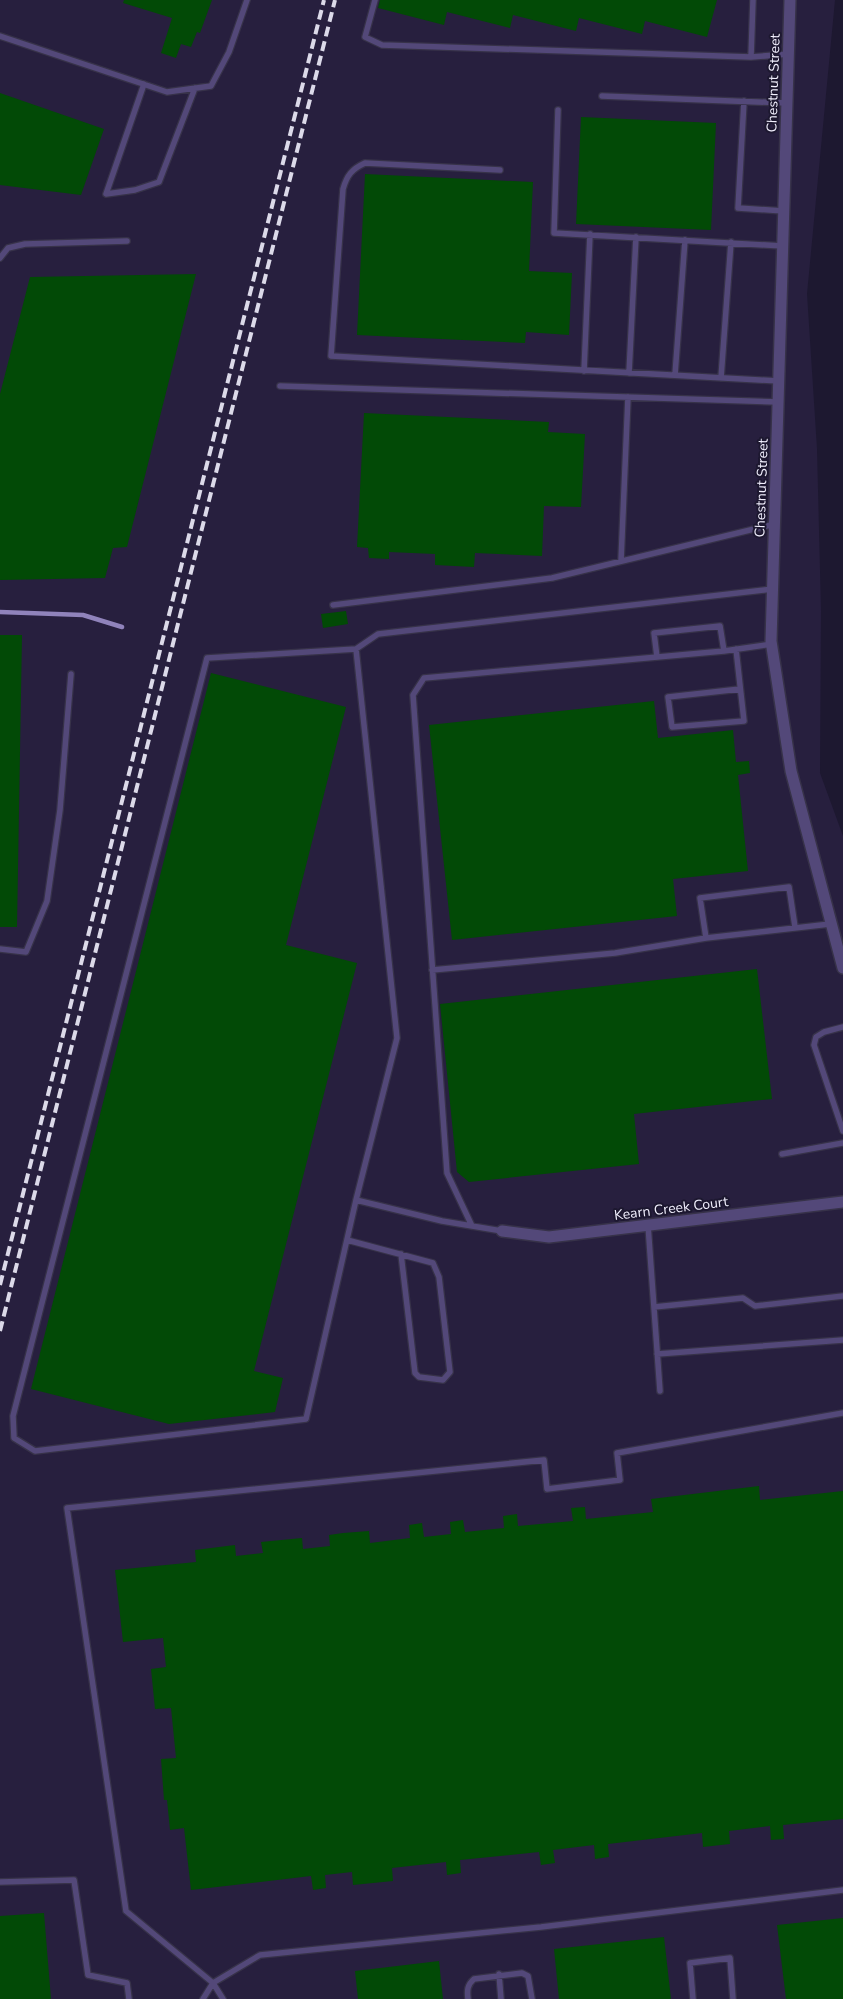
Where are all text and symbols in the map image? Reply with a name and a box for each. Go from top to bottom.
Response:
street label: Chestnut Street [762,33,785,133]
street label: Chestnut Street [750,438,773,538]
street label: Kearn Creek Court [613,1192,729,1225]

